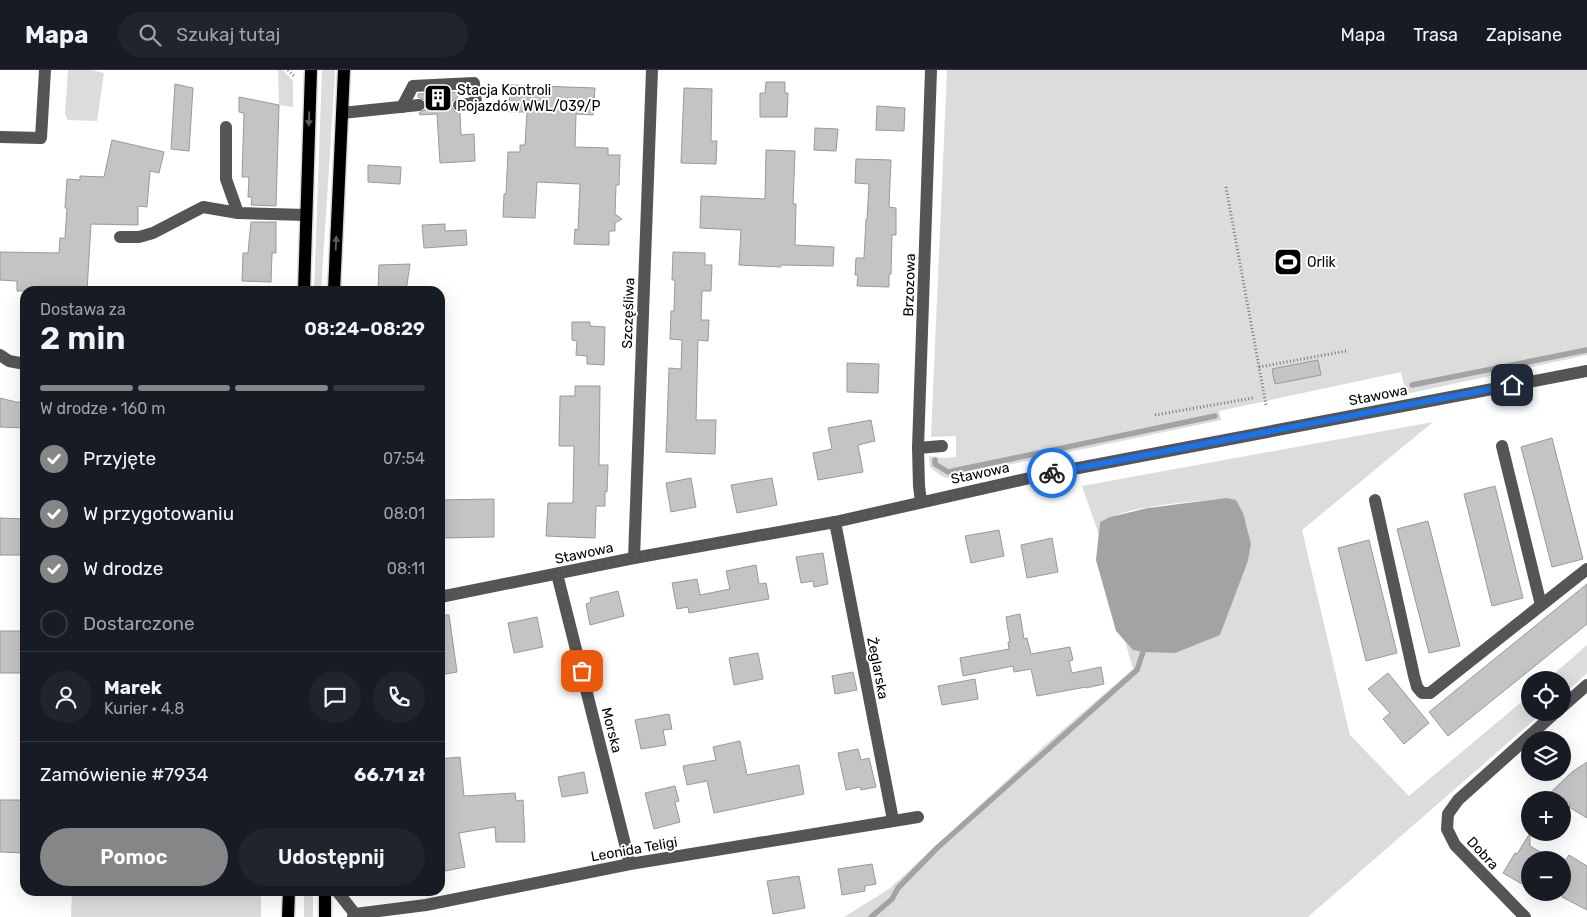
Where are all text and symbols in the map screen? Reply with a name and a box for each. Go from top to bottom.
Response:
search box [118,12,468,57]
text: Mapa [25,21,88,49]
icon: search [136,21,164,49]
text: Szukaj tutaj [176,23,280,46]
text: Mapa [1340,24,1385,46]
text: Trasa [1413,24,1458,46]
text: Zapisane [1486,24,1562,46]
place label: Stacja Kontroli Pojazdów WWL/039/P [457,82,600,115]
building icon: Stacja Kontroli Pojazdów WWL/039/P [423,83,453,113]
one-way arrow [305,111,313,127]
one-way arrow [332,234,340,250]
sports icon: Orlik [1273,247,1303,277]
street label: Brzozowa [900,253,919,317]
place label: Orlik [1307,254,1337,271]
street label: Szczęśliwa [619,277,638,349]
text: Dostawa za [40,300,126,319]
text: 08:24–08:29 [304,317,425,340]
text: 2 min [40,319,125,357]
pin [1491,364,1533,406]
icon: home [1498,371,1526,399]
street label: Stawowa [1347,381,1409,410]
text: W drodze · 160 m [40,399,166,418]
icon: check [40,445,68,473]
text: Przyjęte [83,447,156,470]
courier [1027,448,1077,498]
text: 07:54 [383,449,425,468]
street label: Stawowa [949,459,1011,488]
icon: bike [1038,459,1066,487]
icon: check [40,500,68,528]
text: W przygotowaniu [83,502,234,525]
text: 08:01 [384,504,425,523]
street label: Stawowa [553,539,615,568]
icon: check [40,555,68,583]
text: W drodze [83,557,163,580]
text: 08:11 [387,559,425,578]
text: Dostarczone [83,612,195,635]
street label: Żeglarska [863,636,892,701]
pin [561,650,603,692]
icon: bag [568,657,596,685]
button: person [40,671,92,723]
button: chat [309,671,361,723]
button: phone [373,671,425,723]
map controls [1521,671,1571,901]
button: locate [1521,671,1571,721]
text: Marek [104,676,162,699]
text: Kurier · 4.8 [104,699,184,718]
street label: Morska [598,706,625,755]
button: layers [1521,731,1571,781]
text: Zamówienie #7934 [40,763,208,786]
text: 66.71 zł [354,763,425,786]
button: + [1521,791,1571,841]
button: Pomoc [40,828,228,886]
button: Udostępnij [238,828,425,886]
street label: Dobra [1463,833,1502,873]
street label: Leonida Teligi [589,834,679,865]
button: − [1521,851,1571,901]

